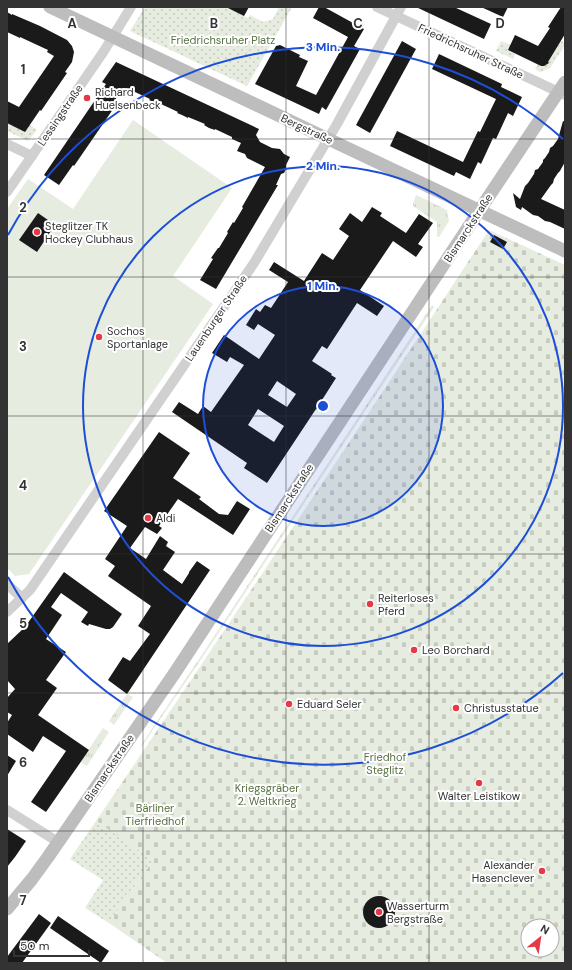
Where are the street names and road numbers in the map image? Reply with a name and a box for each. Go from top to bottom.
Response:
street label: Friedrichsruher Straße [416,20,526,82]
street label: Lessingstraße [34,82,86,148]
street label: Bergstraße [279,111,335,147]
street label: Bismarckstraße [441,191,495,265]
street label: Lauenburger Straße [182,272,250,364]
street label: Bismarckstraße [262,461,316,535]
street label: Bismarckstraße [81,731,137,805]

